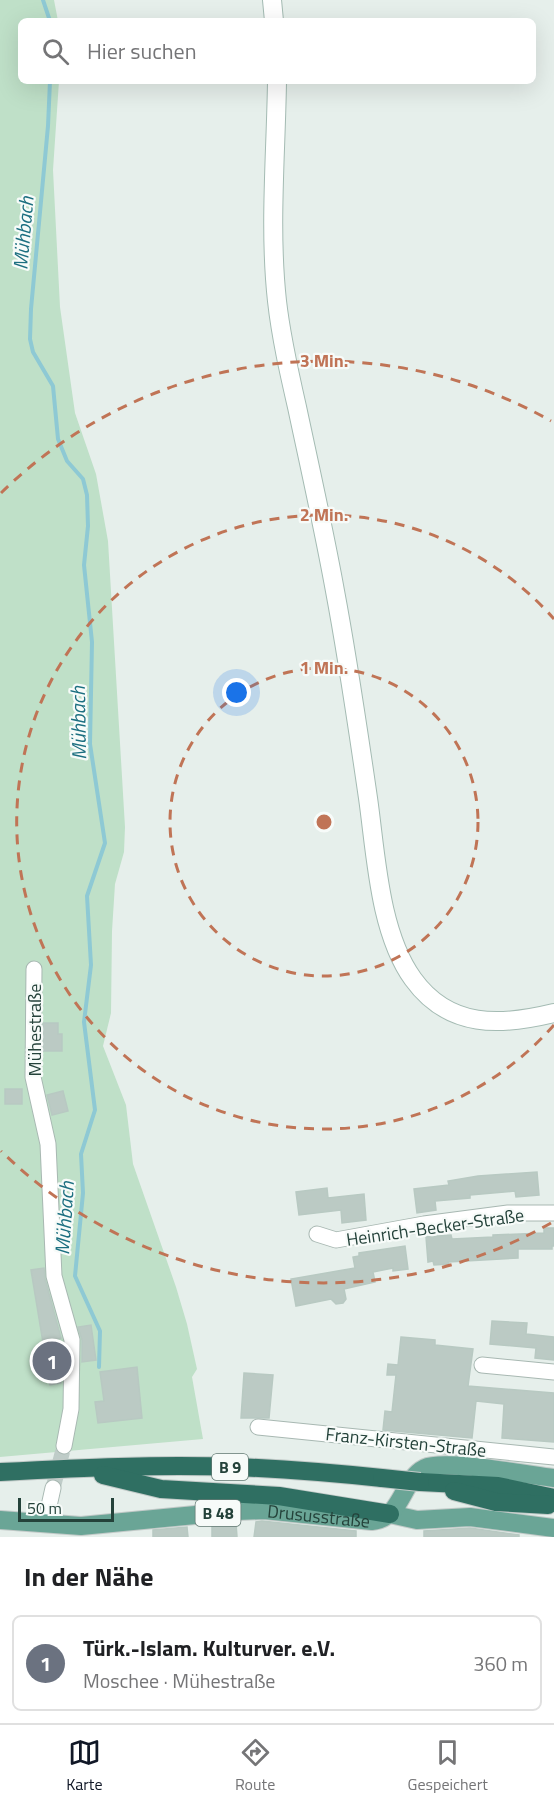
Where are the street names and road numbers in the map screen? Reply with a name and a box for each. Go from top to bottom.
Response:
street label: Mühestraße [21,984,48,1076]
street label: Heinrich-Becker-Straße [344,1201,526,1253]
street label: Franz-Kirsten-Straße [324,1420,488,1464]
road number: B 9 [212,1454,248,1480]
street label: Drususstraße [266,1497,371,1534]
road number: B 48 [196,1500,240,1526]

